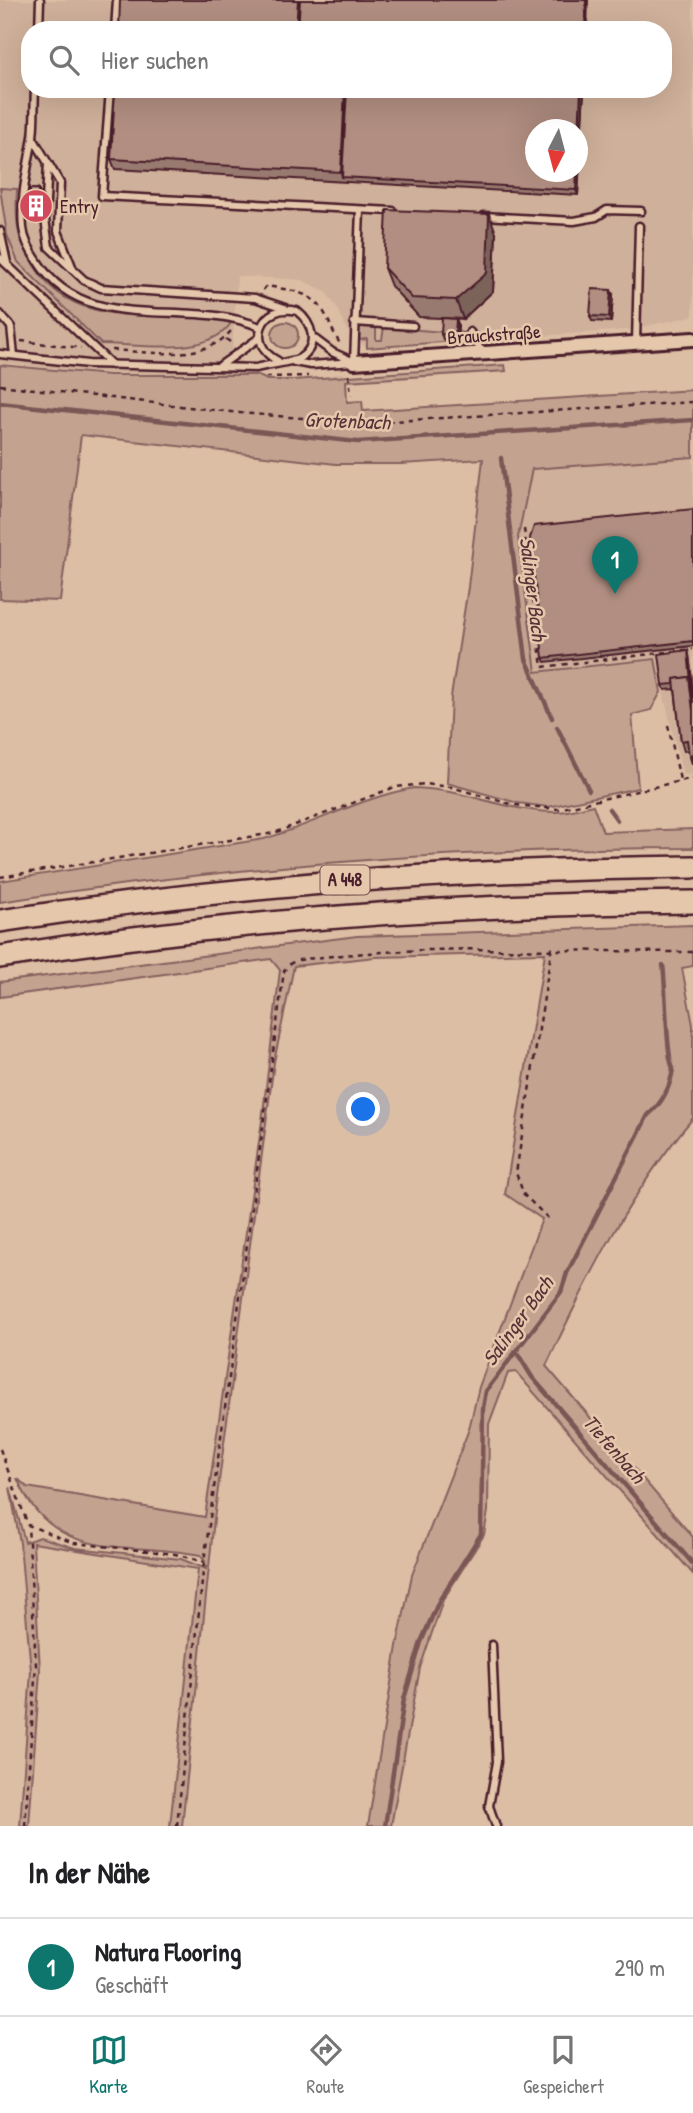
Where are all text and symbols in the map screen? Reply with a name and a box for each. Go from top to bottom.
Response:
search box [21,21,672,98]
icon: search [45,41,83,79]
text: Hier suchen [101,42,209,77]
north arrow [525,119,588,182]
building icon: Entry [17,187,55,225]
place label: Entry [60,193,99,219]
street label: Brauckstraße [446,318,542,350]
water label: Grotenbach [304,405,391,437]
water label: Salinger Bach [513,535,554,644]
pin: 1 [592,536,638,594]
road number: A 448 [320,866,370,894]
your location [346,1092,380,1126]
water label: Salinger Bach [475,1269,561,1371]
water label: Tiefenbach [576,1408,653,1490]
text: In der Nähe [28,1852,150,1892]
text: Natura Flooring [95,1934,241,1969]
text: 1 [47,1952,55,1983]
text: 290 m [615,1952,665,1983]
text: Geschäft [95,1969,168,2000]
tab: Karte [89,2031,128,2099]
tab: Route [307,2031,345,2099]
tab: Gespeichert [523,2031,604,2099]

